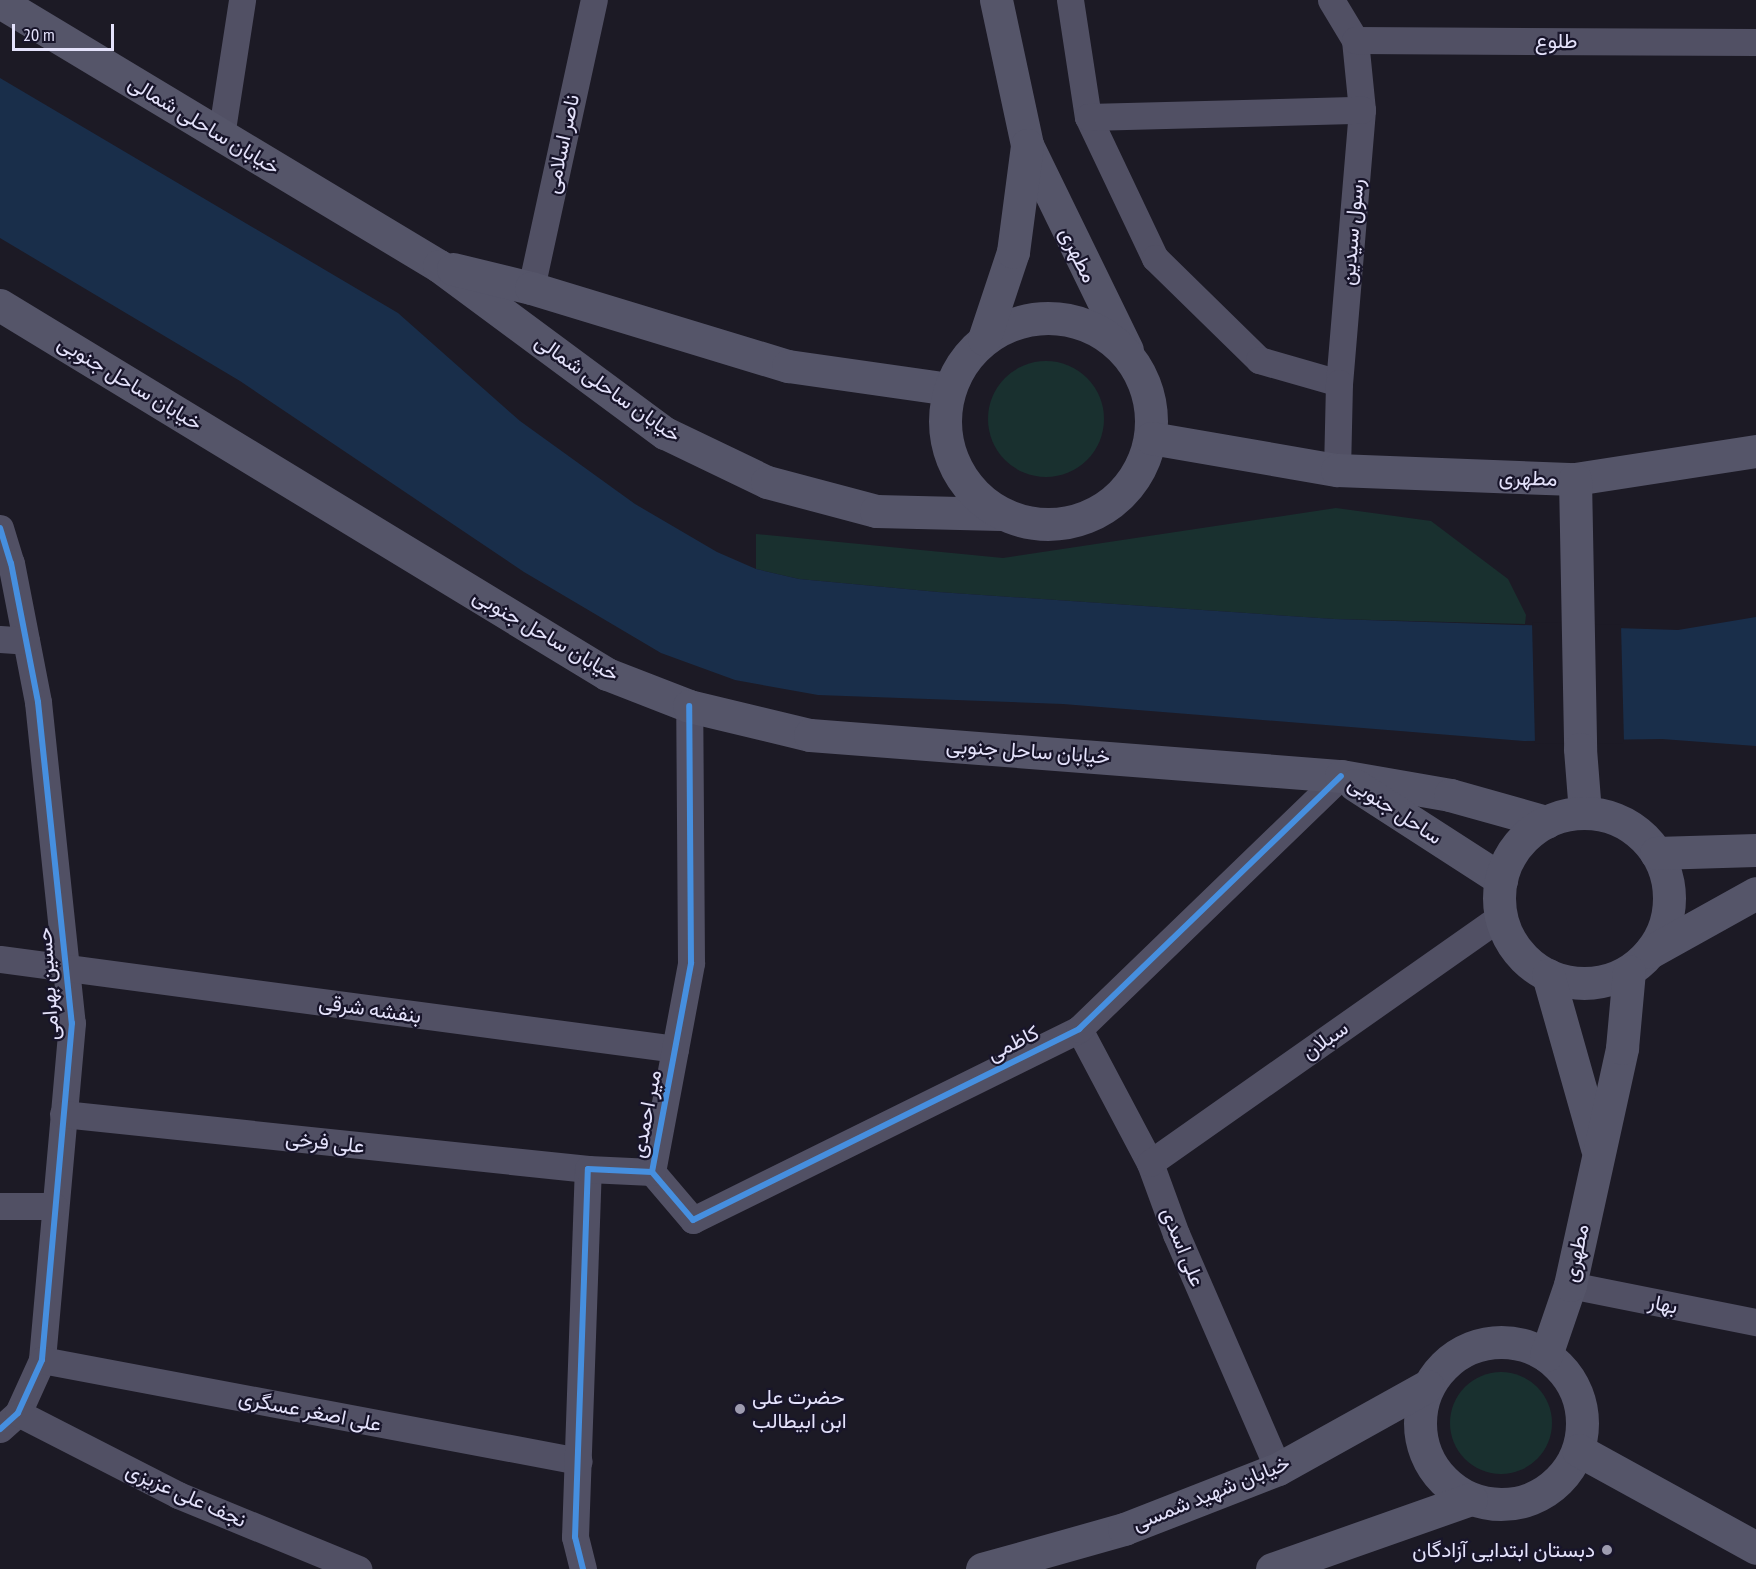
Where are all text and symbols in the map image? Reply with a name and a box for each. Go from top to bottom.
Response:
scale bar [15,12,117,50]
text: 20 m [23,23,55,46]
street label: طلوع [1535,28,1577,54]
street label: خیابان ساحلی شمالی [124,70,284,180]
street label: ناصر اسلامی [539,92,585,196]
street label: رسول سیدین [1335,178,1369,286]
street label: مطهری [1054,223,1102,287]
street label: خیابان ساحلی شمالی [530,328,686,448]
street label: خیابان ساحل جنوبی [53,330,207,436]
street label: مطهری [1498,464,1558,492]
street label: خیابان ساحل جنوبی [468,583,624,687]
street label: خیابان ساحل جنوبی [945,733,1111,769]
street label: ساحل جنوبی [1343,770,1447,850]
street label: حسین بهرامی [31,927,65,1041]
street label: بنفشه شرقی [317,989,423,1029]
street label: سبلان [1297,1015,1353,1065]
street label: کاظمی [983,1020,1043,1066]
street label: میر احمدی [625,1068,667,1160]
street label: علی فرخی [284,1125,366,1159]
street label: علی اسدی [1156,1204,1210,1290]
street label: مطهری [1558,1222,1594,1284]
street label: بهار [1646,1289,1680,1319]
place label: حضرت علی ابن ابیطالب [752,1384,847,1434]
street label: علی اصغر عسگری [236,1385,384,1437]
marker: حضرت علی ابن ابیطالب [733,1402,747,1416]
street label: خیابان شهید شمسی [1129,1450,1293,1536]
street label: نجف علی عزیزی [122,1457,250,1533]
place label: دبستان ابتدایی آزادگان [1412,1537,1595,1563]
marker: دبستان ابتدایی آزادگان [1600,1543,1614,1557]

